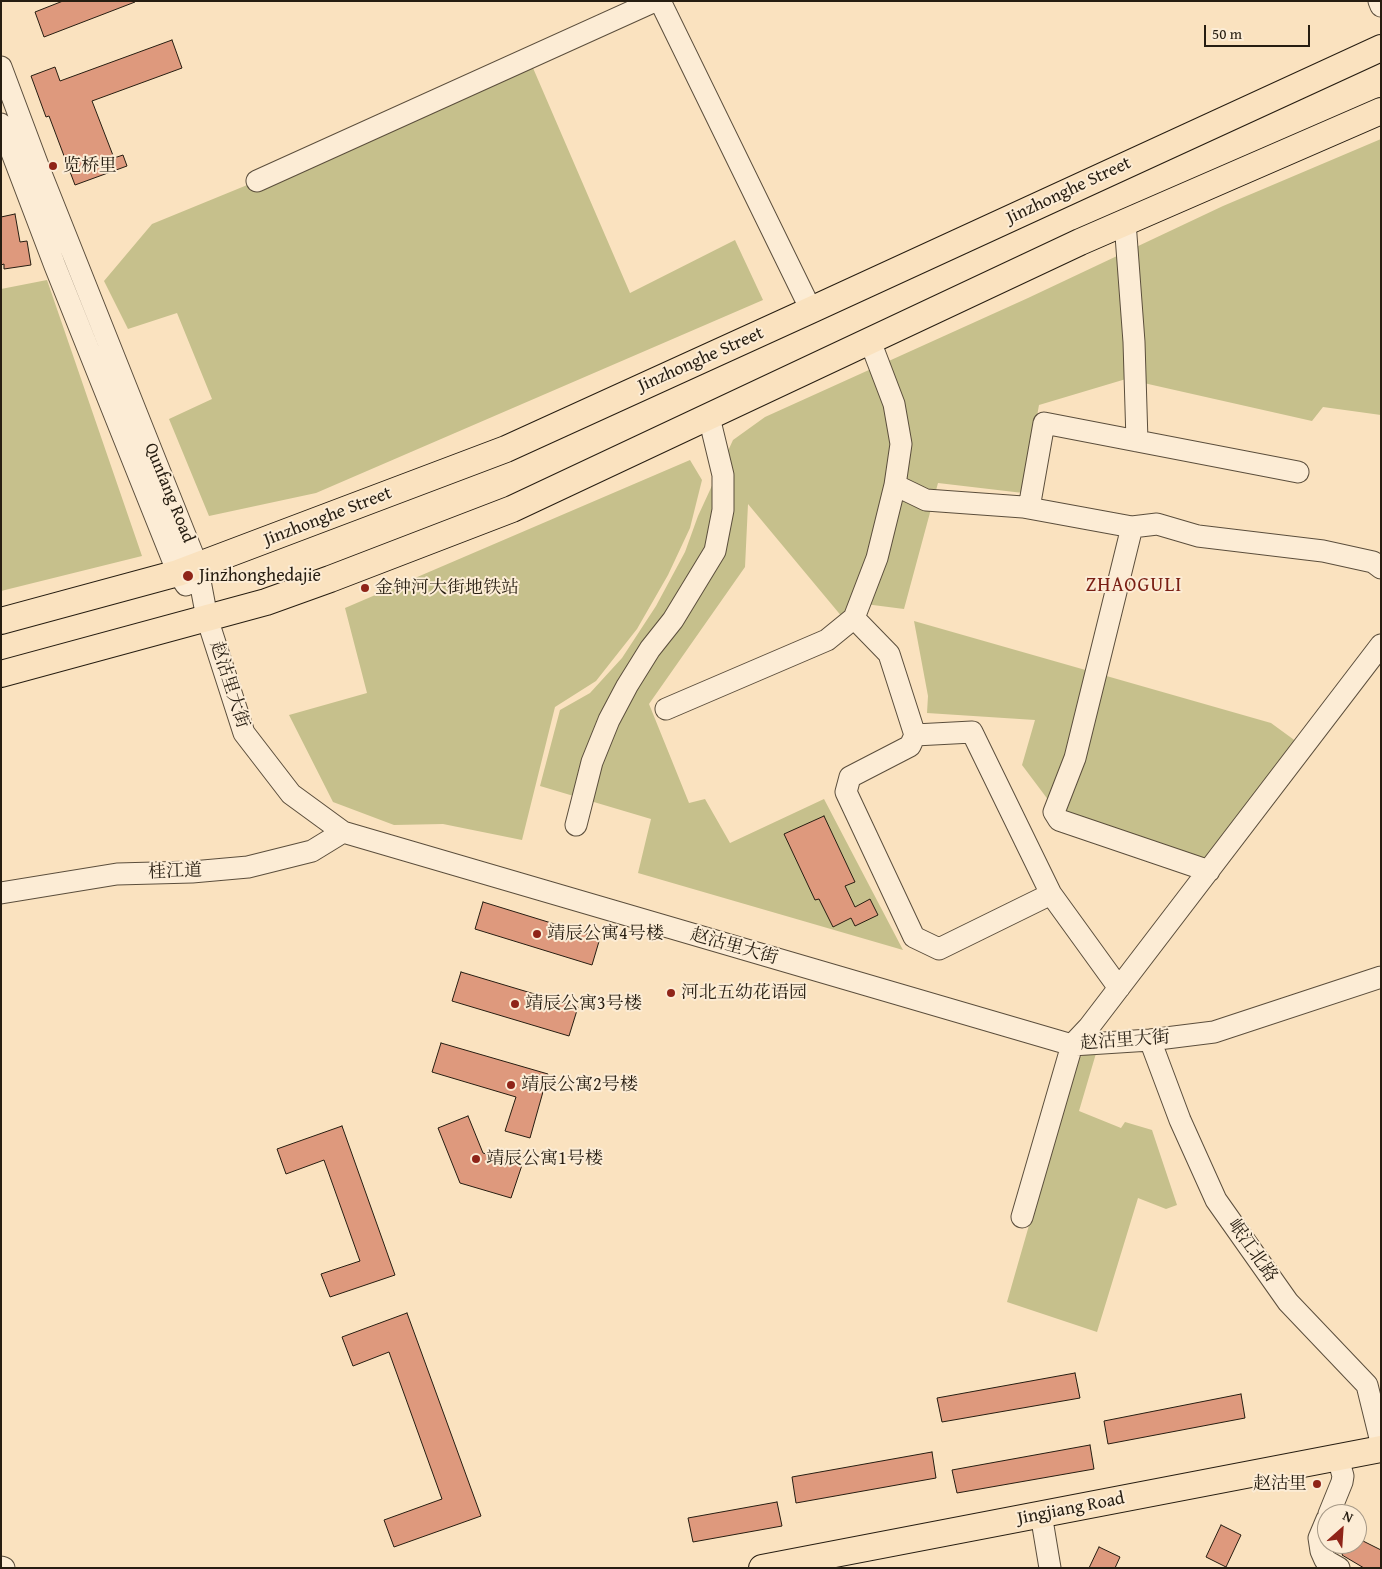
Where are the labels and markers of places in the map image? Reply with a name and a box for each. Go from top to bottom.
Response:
place label: 览桥里 [63,155,117,177]
marker: 览桥里 [47,160,59,172]
place label: Jinzhonghedajie [199,565,321,587]
marker: Jinzhonghedajie [181,569,195,583]
place label: 金钟河大街地铁站 [375,577,519,599]
marker: 金钟河大街地铁站 [359,582,371,594]
place label: 靖辰公寓4号楼 [547,923,664,945]
marker: 靖辰公寓4号楼 [531,928,543,940]
place label: 河北五幼花语园 [681,982,807,1004]
marker: 河北五幼花语园 [665,987,677,999]
place label: 靖辰公寓3号楼 [525,993,642,1015]
marker: 靖辰公寓3号楼 [509,998,521,1010]
place label: 靖辰公寓2号楼 [521,1074,638,1096]
marker: 靖辰公寓2号楼 [505,1079,517,1091]
place label: 靖辰公寓1号楼 [486,1148,603,1170]
marker: 靖辰公寓1号楼 [470,1153,482,1165]
place label: 赵沽里 [1253,1473,1307,1495]
marker: 赵沽里 [1311,1478,1323,1490]

